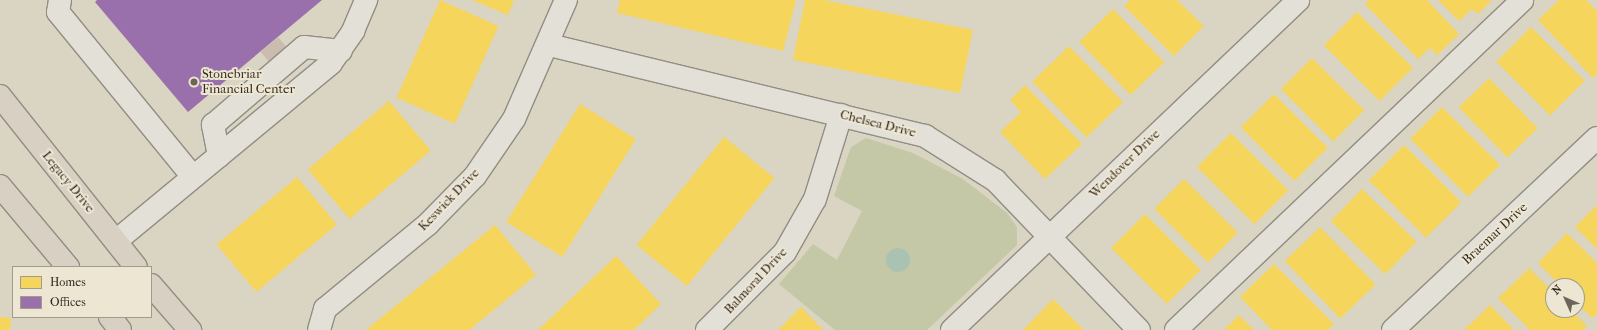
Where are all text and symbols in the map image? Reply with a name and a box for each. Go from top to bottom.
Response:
place label: Stonebriar Financial Center [202,67,295,98]
marker: Stonebriar Financial Center [189,77,199,87]
street label: Chelsea Drive [838,107,918,141]
street label: Wendover Drive [1086,126,1164,202]
street label: Legacy Drive [39,148,97,216]
street label: Keswick Drive [415,166,483,234]
street label: Braemar Drive [1459,200,1531,268]
street label: Balmoral Drive [721,245,791,317]
legend [12,266,152,318]
text: Homes [50,275,86,289]
north arrow [1545,278,1585,318]
text: N [1549,282,1564,297]
text: Offices [50,295,86,309]

